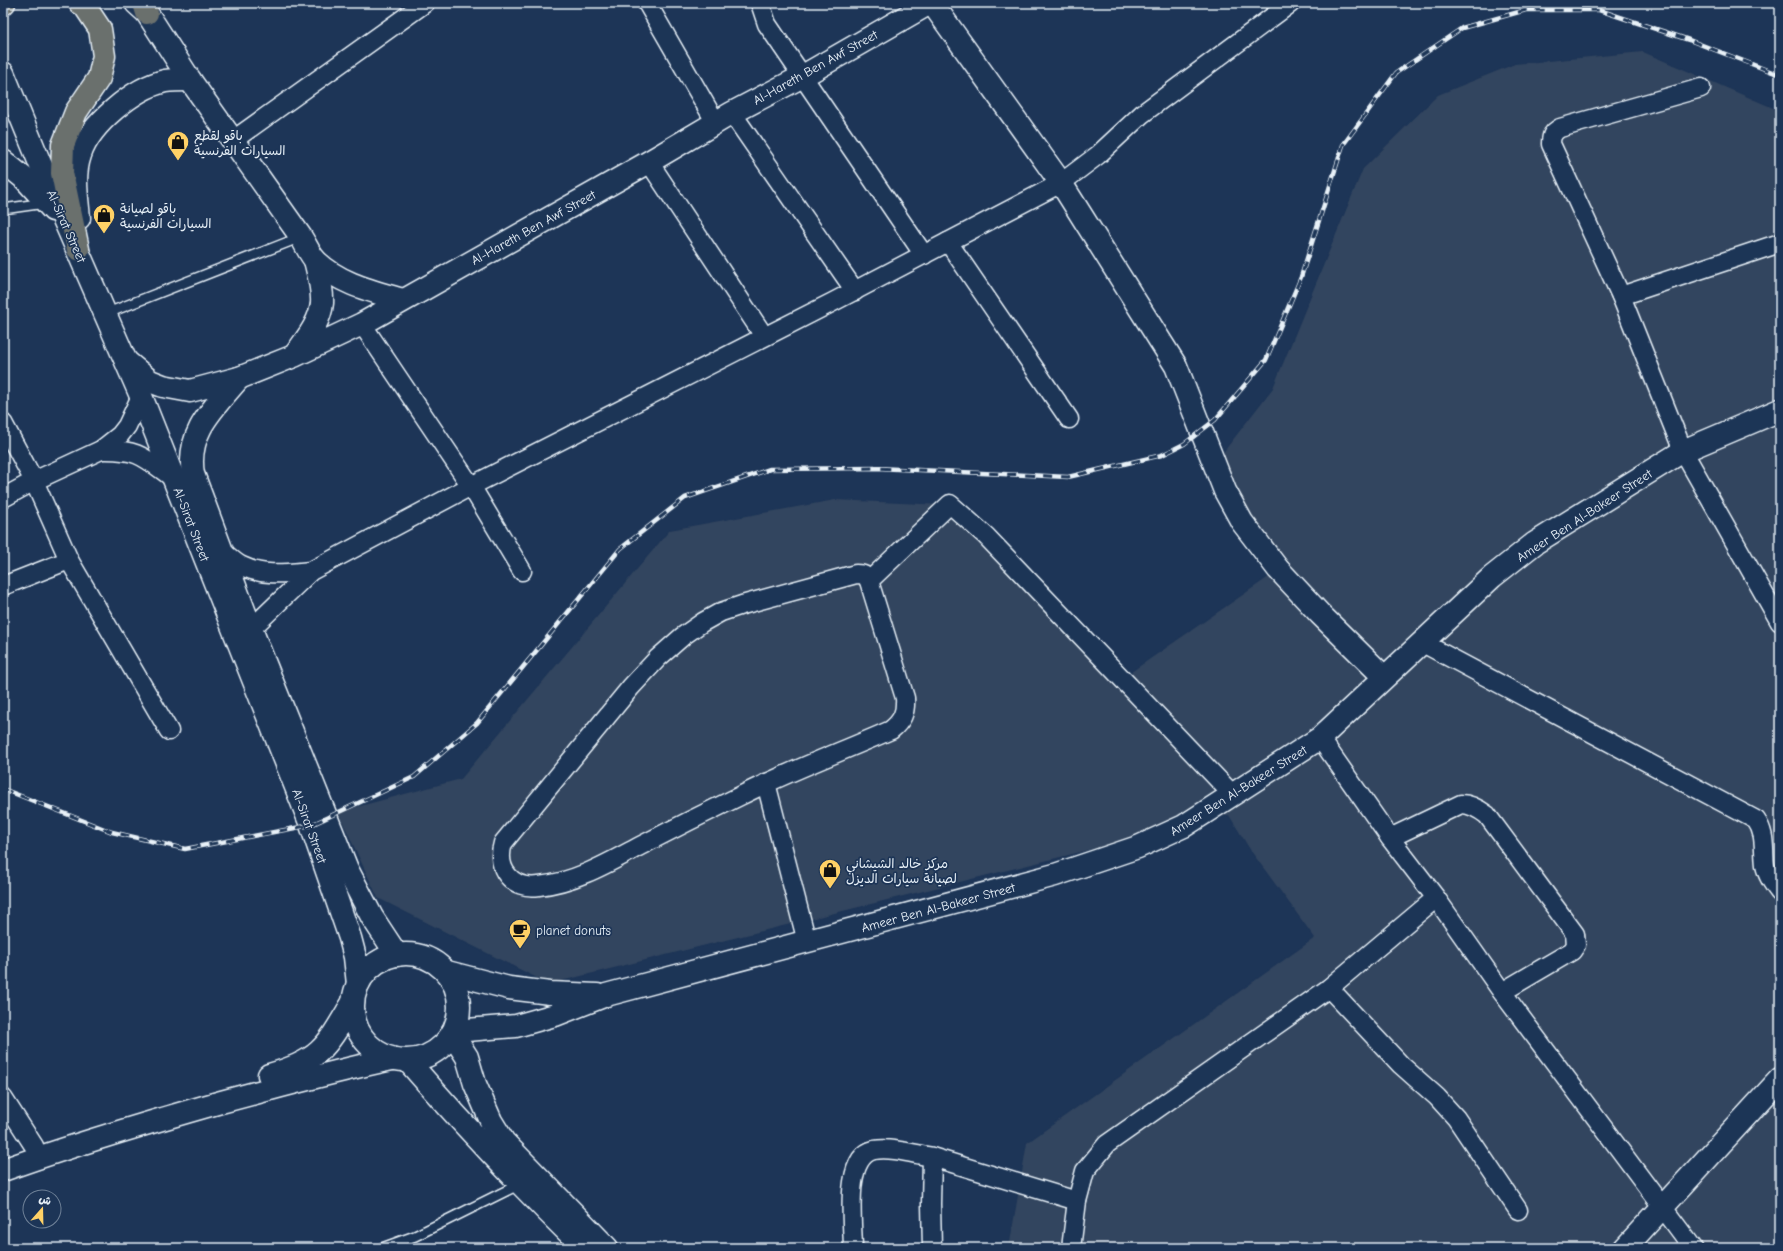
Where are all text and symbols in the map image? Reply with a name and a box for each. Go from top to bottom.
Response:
street label: Al-Hareth Ben Awf Street [750,26,881,108]
place label: باقو لقطع السيارات الفرنسية [194,128,286,159]
shop icon: باقو لقطع السيارات الفرنسية [165,129,191,162]
street label: Al-Hareth Ben Awf Street [468,186,599,268]
street label: Al-Sirat Street [44,188,90,266]
place label: باقو لصيانة السيارات الفرنسية [120,201,212,232]
shop icon: باقو لصيانة السيارات الفرنسية [91,202,117,235]
street label: Ameer Ben Al-Bakeer Street [1514,465,1656,565]
street label: Al-Sirat Street [171,485,213,564]
street label: Ameer Ben Al-Bakeer Street [1167,741,1311,839]
street label: Al-Sirat Street [289,787,330,867]
place label: مركز خالد الشيشاني لصيانة سيارات الديزل [846,856,957,887]
shop icon: مركز خالد الشيشاني لصيانة سيارات الديزل [817,857,843,890]
street label: Ameer Ben Al-Bakeer Street [860,879,1018,935]
cafe icon: planet donuts [507,917,533,950]
place label: planet donuts [536,923,611,938]
north arrow [22,1189,62,1229]
text: ش [37,1192,53,1208]

